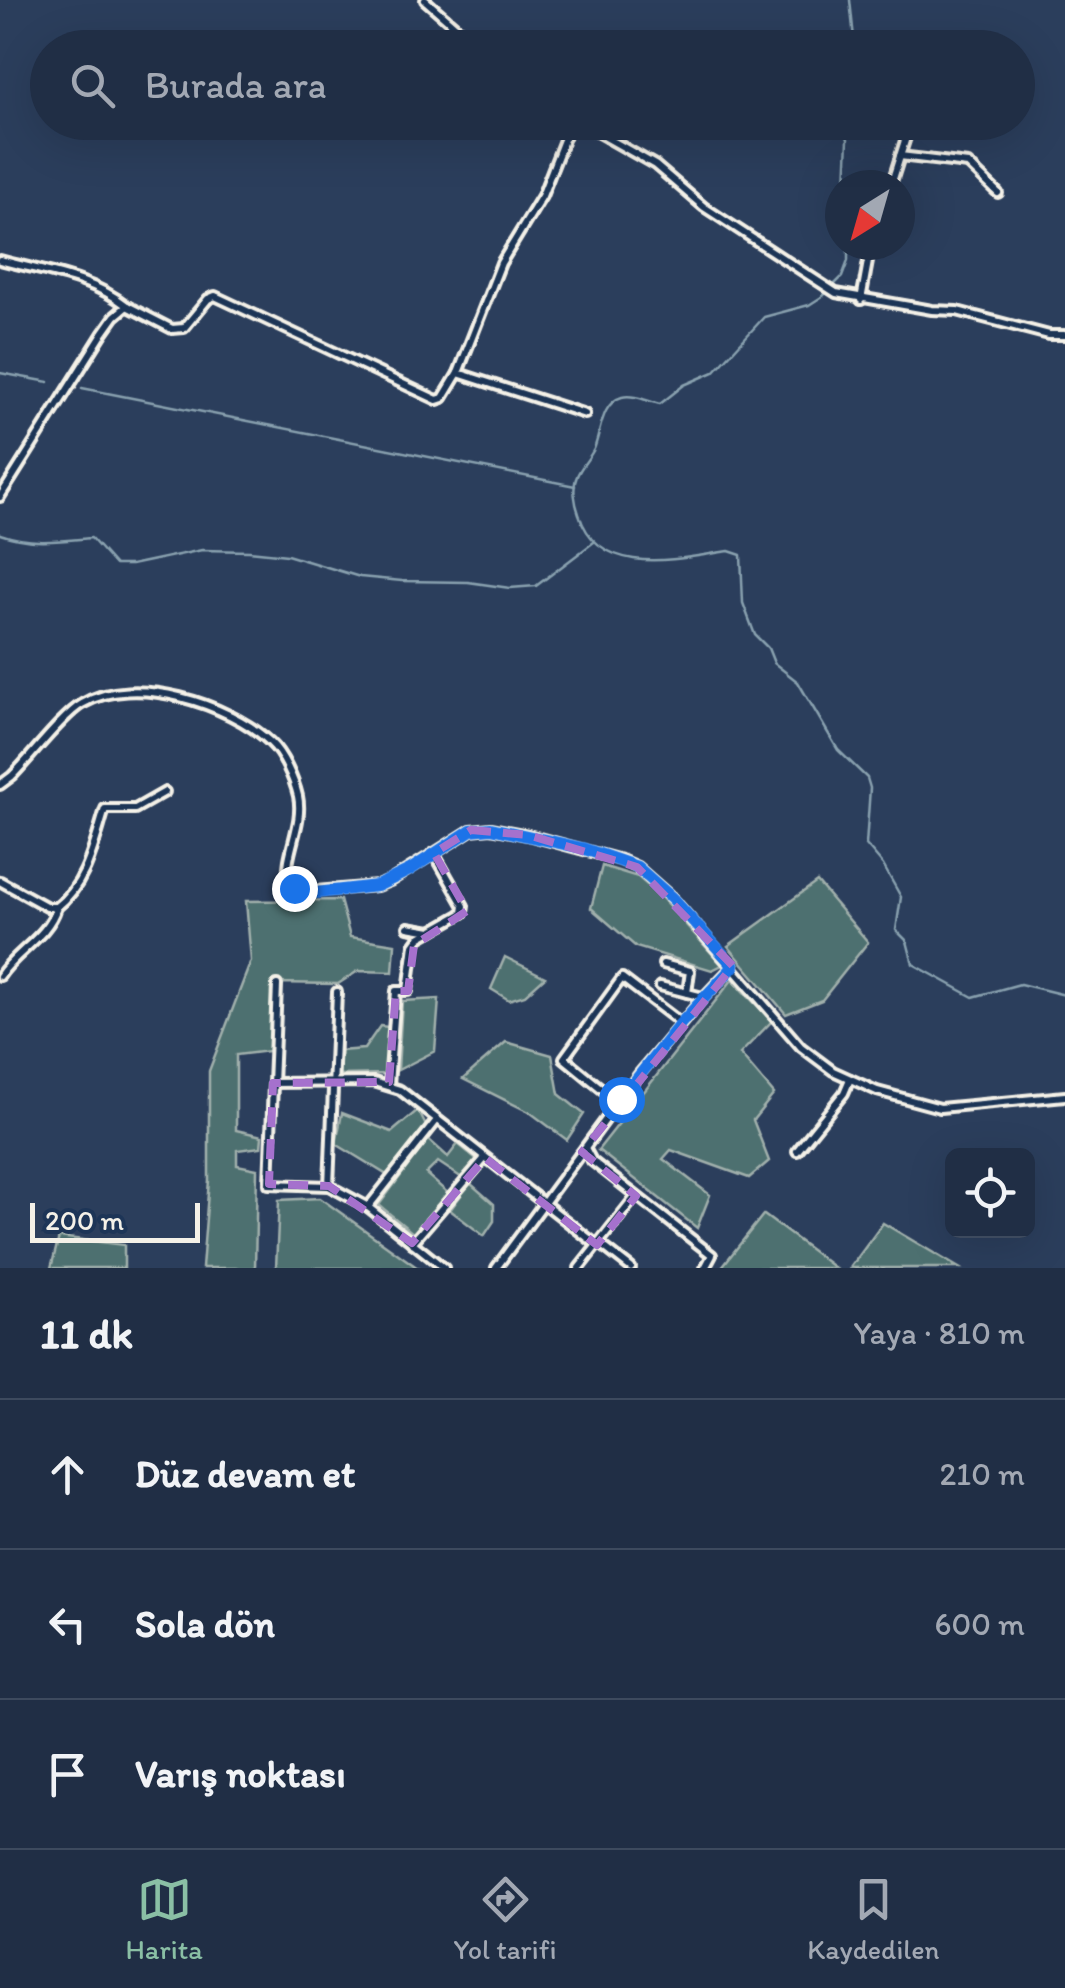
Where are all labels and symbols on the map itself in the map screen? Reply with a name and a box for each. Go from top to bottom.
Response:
north arrow [825,170,915,260]
route end [272,866,318,912]
route start [599,1077,645,1123]
scale bar [30,1198,200,1242]

